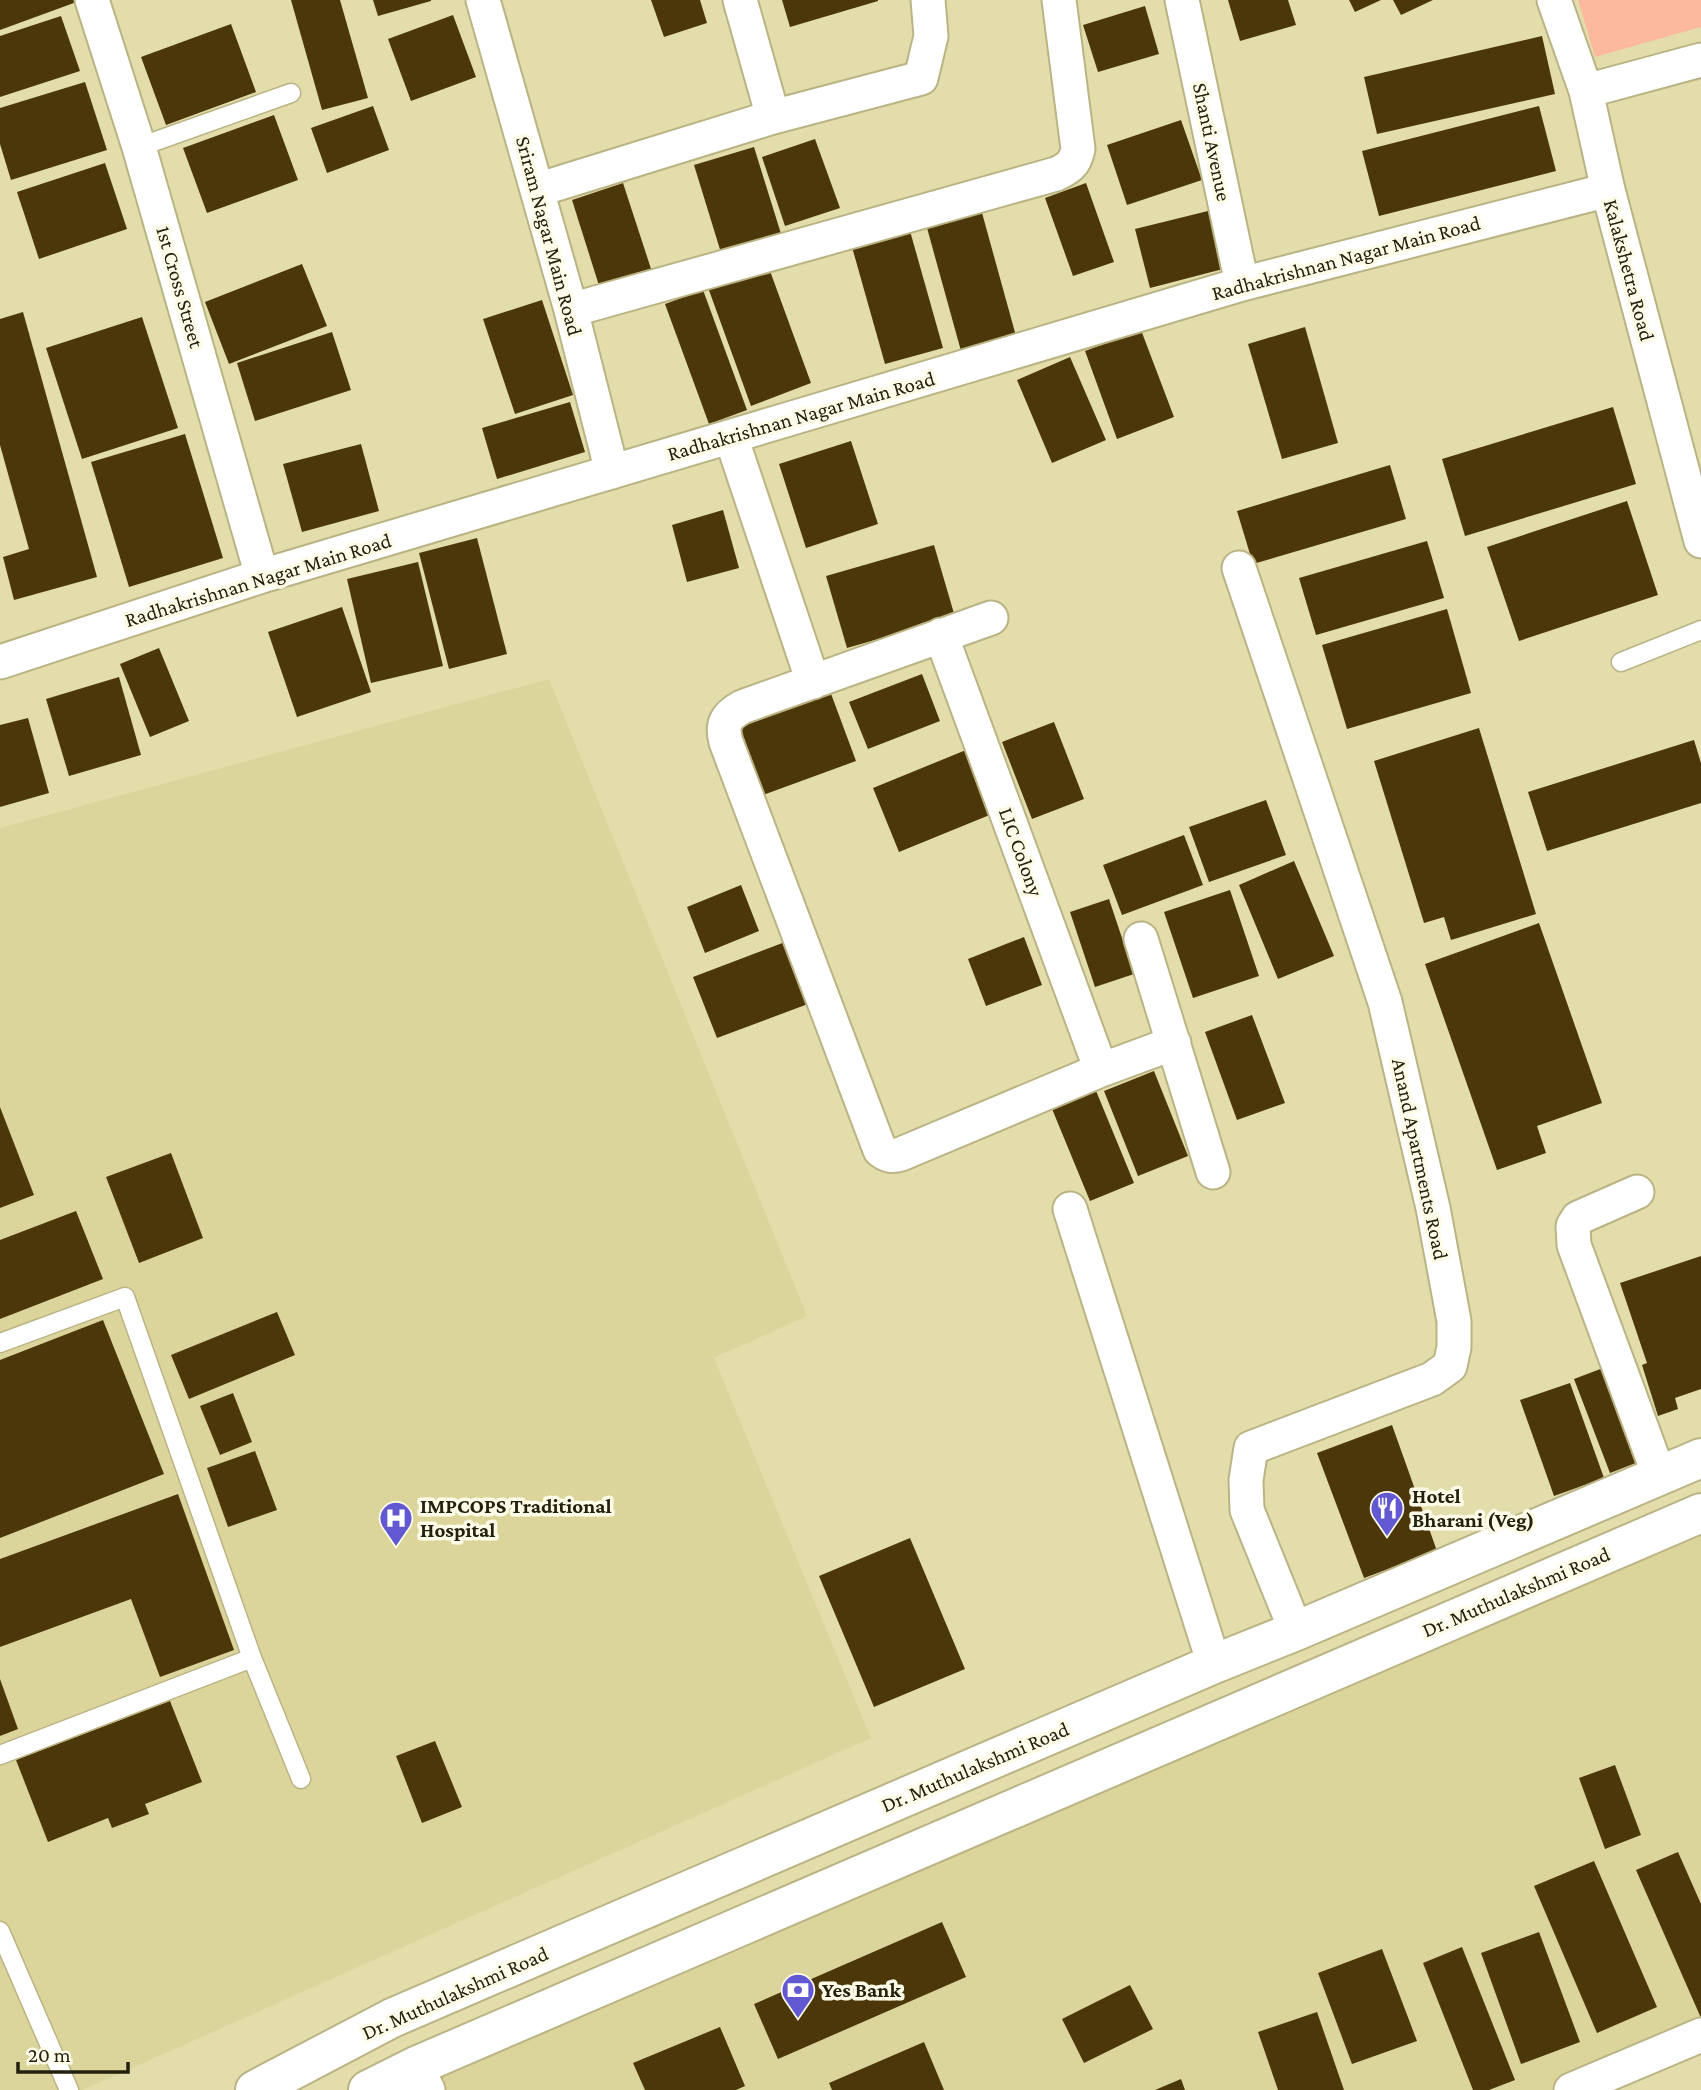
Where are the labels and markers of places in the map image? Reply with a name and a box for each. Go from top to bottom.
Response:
place label: Hotel Bharani (Veg) [1412,1484,1535,1532]
restaurant icon: Hotel Bharani (Veg) [1368,1489,1406,1538]
place label: IMPCOPS Traditional Hospital [420,1494,612,1542]
hospital icon: IMPCOPS Traditional Hospital [377,1499,415,1548]
bank icon: Yes Bank [779,1971,817,2020]
place label: Yes Bank [822,1978,901,2002]

